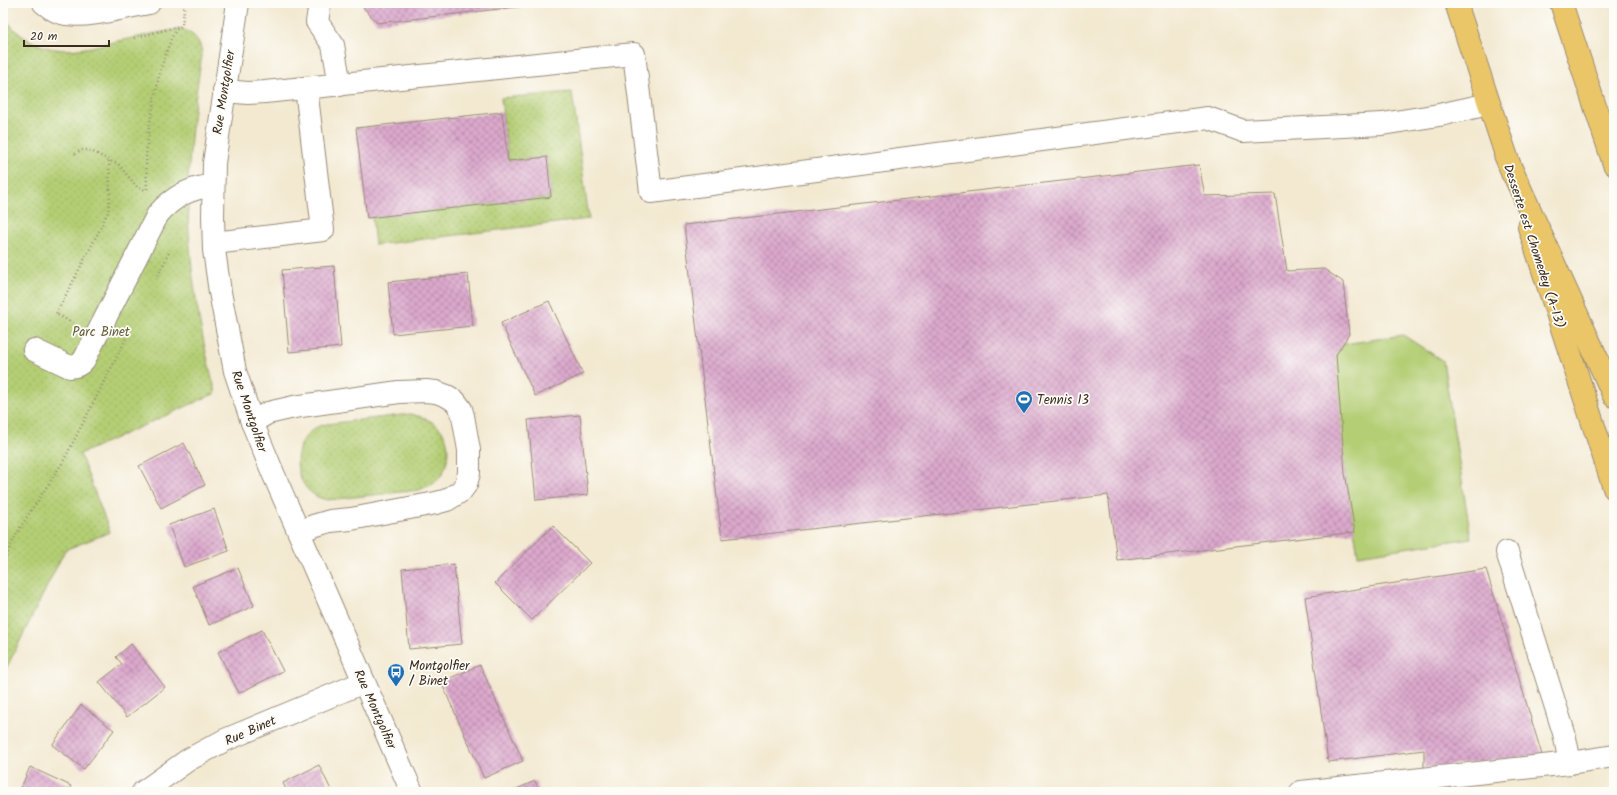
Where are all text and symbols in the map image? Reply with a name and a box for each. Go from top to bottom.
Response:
scale bar [24,22,109,48]
text: 20 m [30,27,58,46]
street label: Rue Montgolfier [207,48,242,136]
street label: Desserte est Chomedey (A-13) [1497,161,1570,331]
park label: Parc Binet [72,322,131,343]
street label: Rue Montgolfier [225,368,273,456]
sports icon: Tennis 13 [1014,389,1034,414]
place label: Tennis 13 [1037,390,1089,411]
place label: Montgolfier / Binet [409,656,470,692]
bus stop icon: Montgolfier / Binet [386,662,406,687]
street label: Rue Montgolfier [348,666,402,753]
street label: Rue Binet [222,710,280,752]

